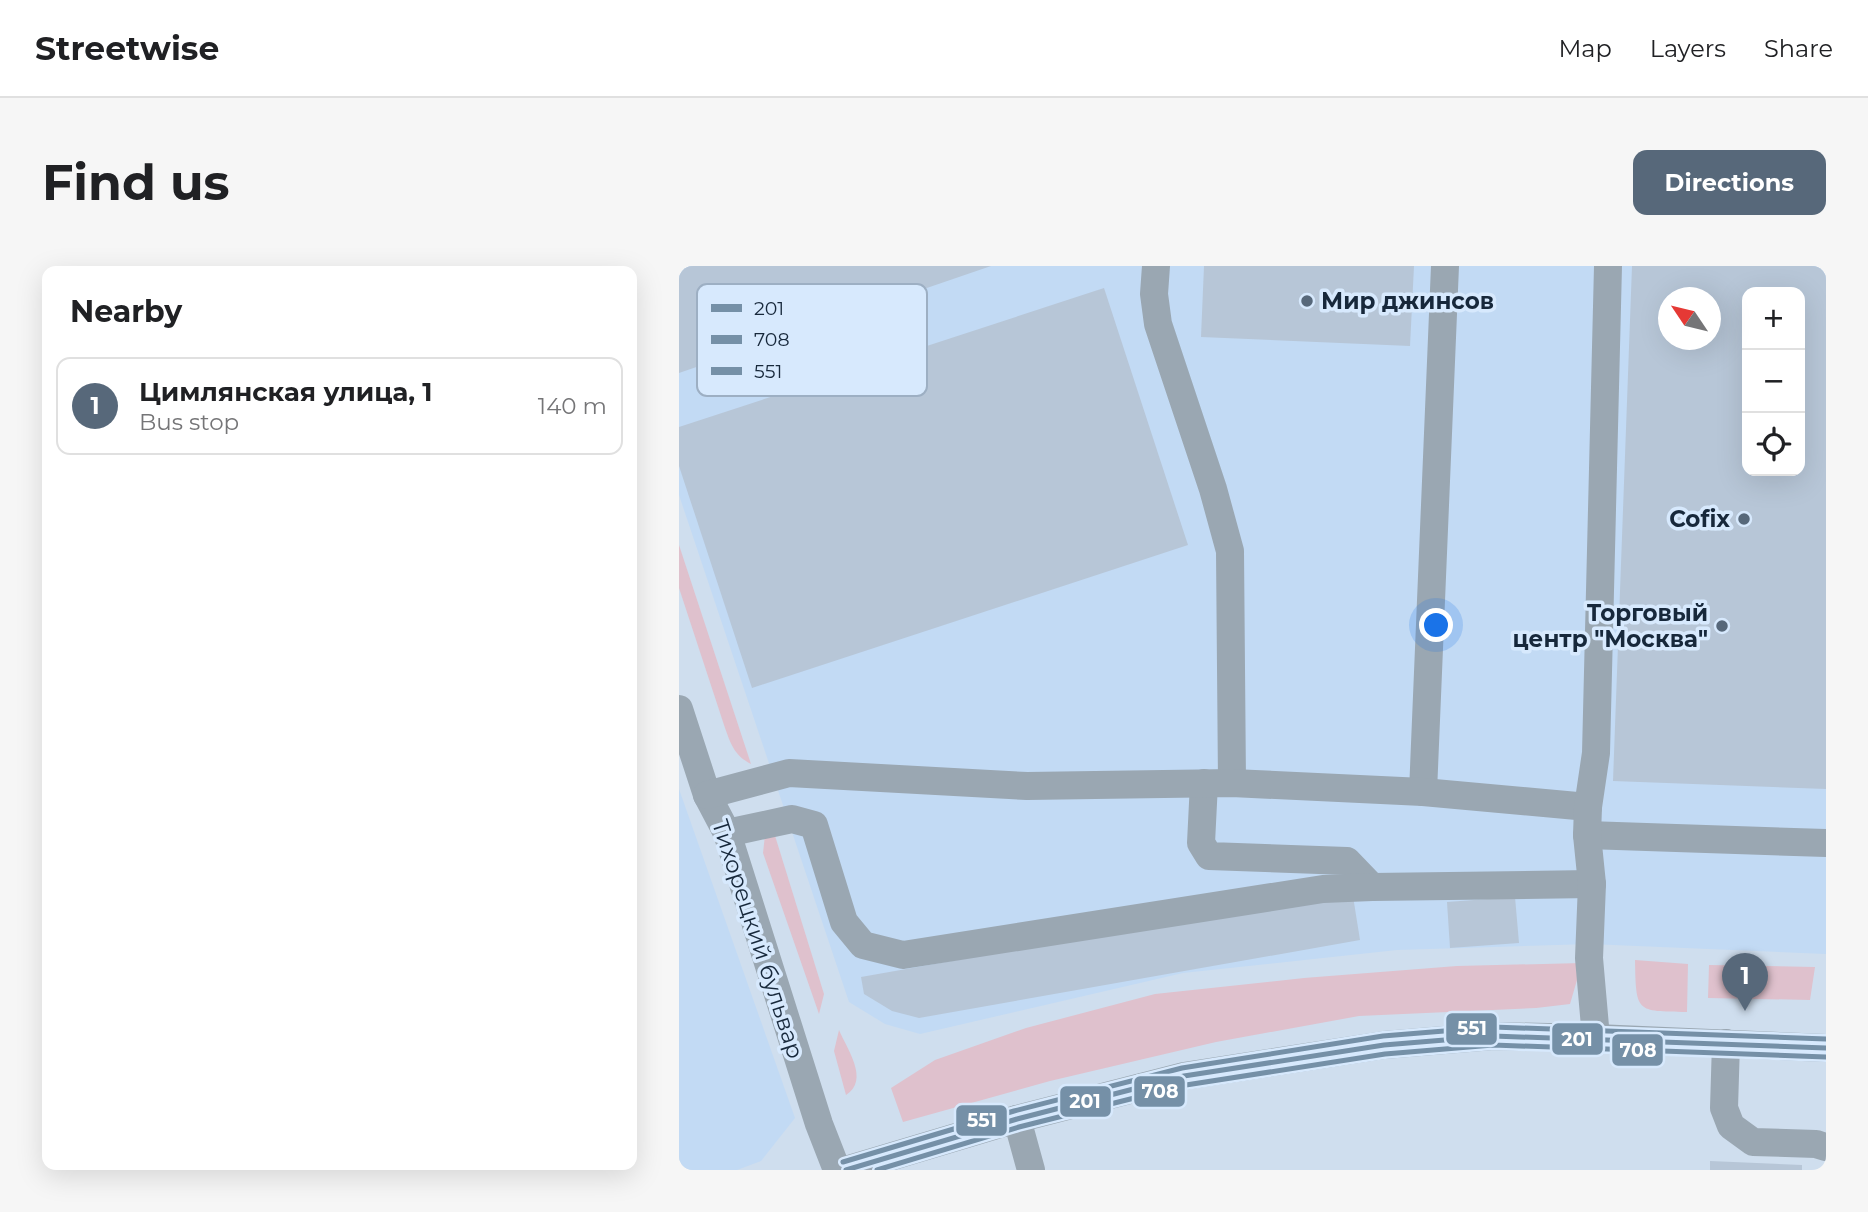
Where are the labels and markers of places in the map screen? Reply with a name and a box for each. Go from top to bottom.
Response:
place label: Мир джинсов [1321,287,1494,315]
marker: Мир джинсов [1299,293,1315,309]
place label: Cofix [1669,505,1730,533]
marker: Cofix [1736,511,1752,527]
place label: Торговый центр "Москва" [1512,599,1708,653]
marker: Торговый центр "Москва" [1714,618,1730,634]
pin: 1 [1722,953,1768,1011]

